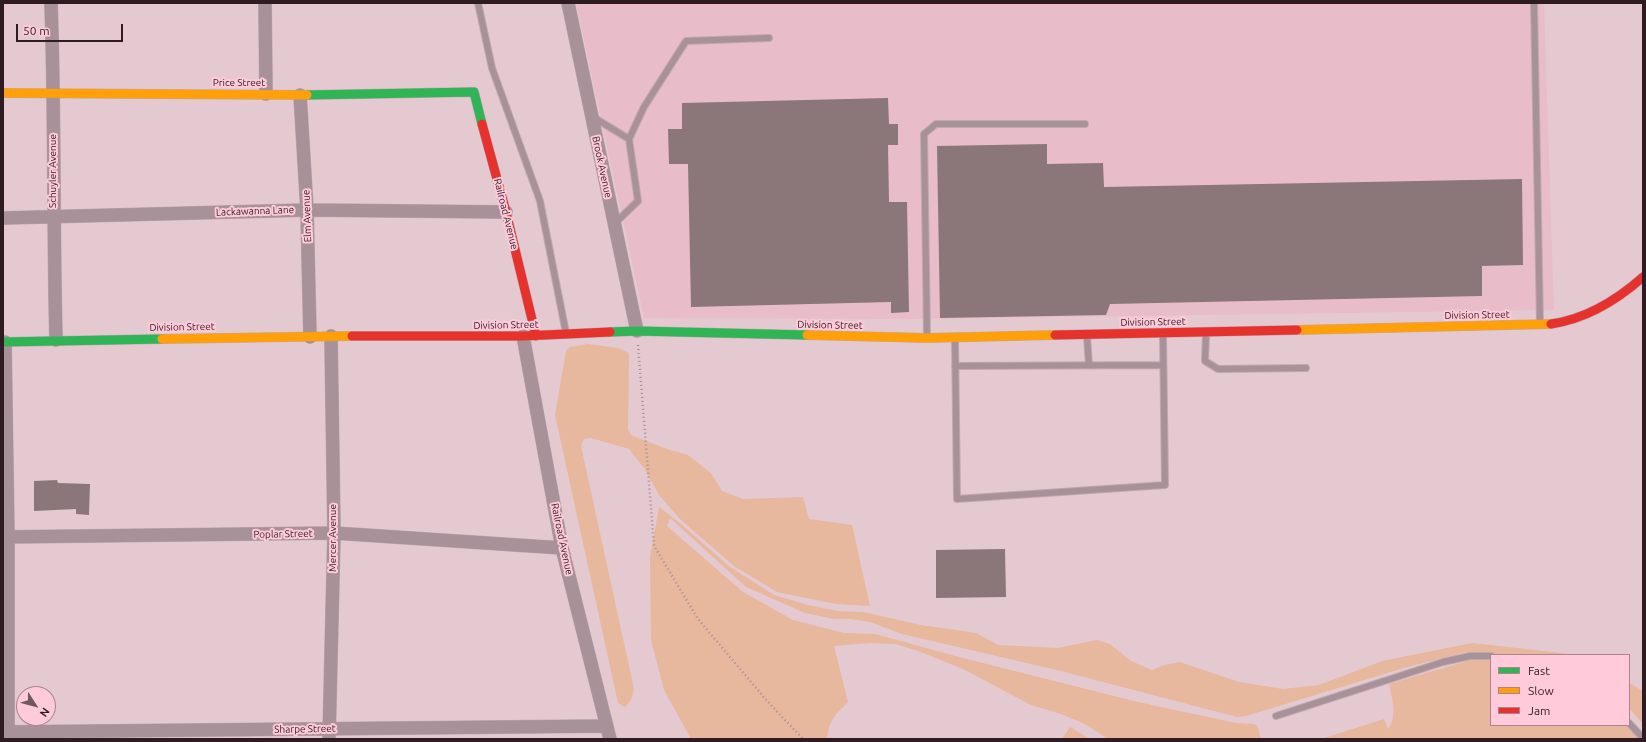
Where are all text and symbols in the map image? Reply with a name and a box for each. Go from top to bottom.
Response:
scale bar [18,16,125,42]
text: 50 m [23,24,50,37]
street label: Price Street [213,77,265,89]
street label: Schuyler Avenue [47,134,59,208]
street label: Brook Avenue [590,135,614,199]
street label: Railroad Avenue [491,177,521,251]
street label: Elm Avenue [300,189,314,243]
street label: Lackawanna Lane [216,204,294,218]
street label: Division Street [1444,308,1510,322]
street label: Division Street [1120,315,1186,329]
street label: Division Street [473,318,539,332]
street label: Division Street [797,318,863,332]
street label: Division Street [149,320,215,334]
street label: Railroad Avenue [549,502,575,576]
street label: Mercer Avenue [327,504,339,572]
street label: Poplar Street [253,527,313,541]
legend [1490,654,1630,726]
text: Fast [1528,664,1550,677]
text: Slow [1528,684,1554,697]
north arrow [16,686,56,726]
text: Jam [1528,704,1550,717]
text: N [38,706,52,719]
street label: Sharpe Street [274,722,336,736]

